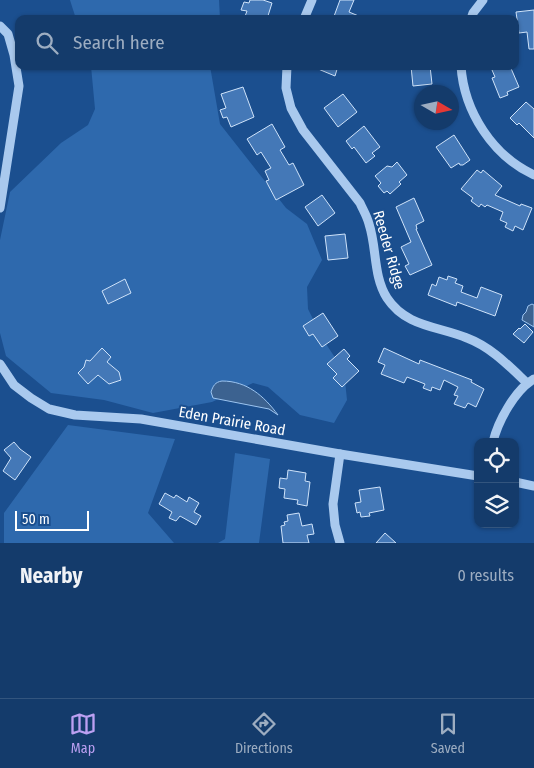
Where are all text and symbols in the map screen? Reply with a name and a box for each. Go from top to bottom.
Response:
search box [15,15,519,70]
icon: search [33,29,61,57]
text: Search here [73,31,165,54]
north arrow [414,85,459,130]
street label: Reeder Ridge [369,208,409,292]
street label: Eden Prairie Road [177,403,287,439]
map controls [474,438,519,528]
button: locate [474,438,519,483]
button: layers [474,483,519,528]
scale bar [15,508,89,531]
text: 50 m [22,511,50,528]
text: Nearby [20,563,82,589]
text: 0 results [457,566,514,585]
tab: Map [69,710,97,757]
tab: Directions [235,710,293,757]
tab: Saved [431,710,465,757]

